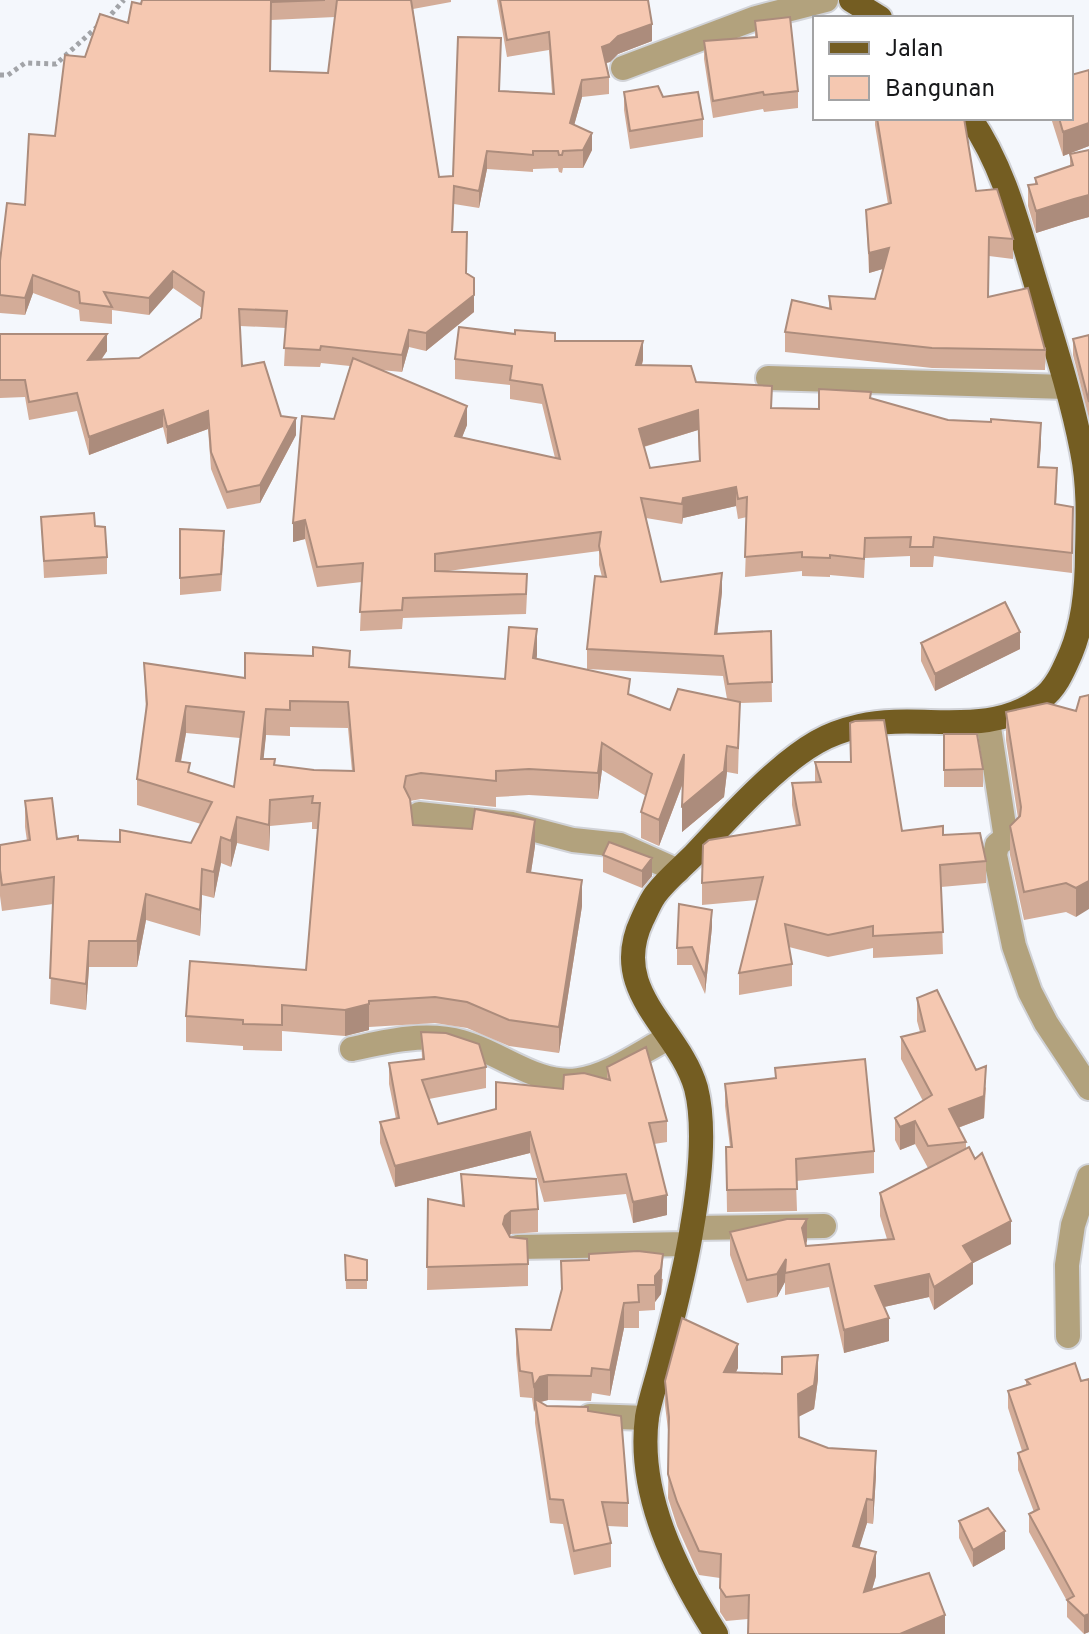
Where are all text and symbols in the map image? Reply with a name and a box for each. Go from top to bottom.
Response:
legend [813,16,1073,120]
text: Jalan [885,35,943,65]
text: Bangunan [885,75,995,105]

